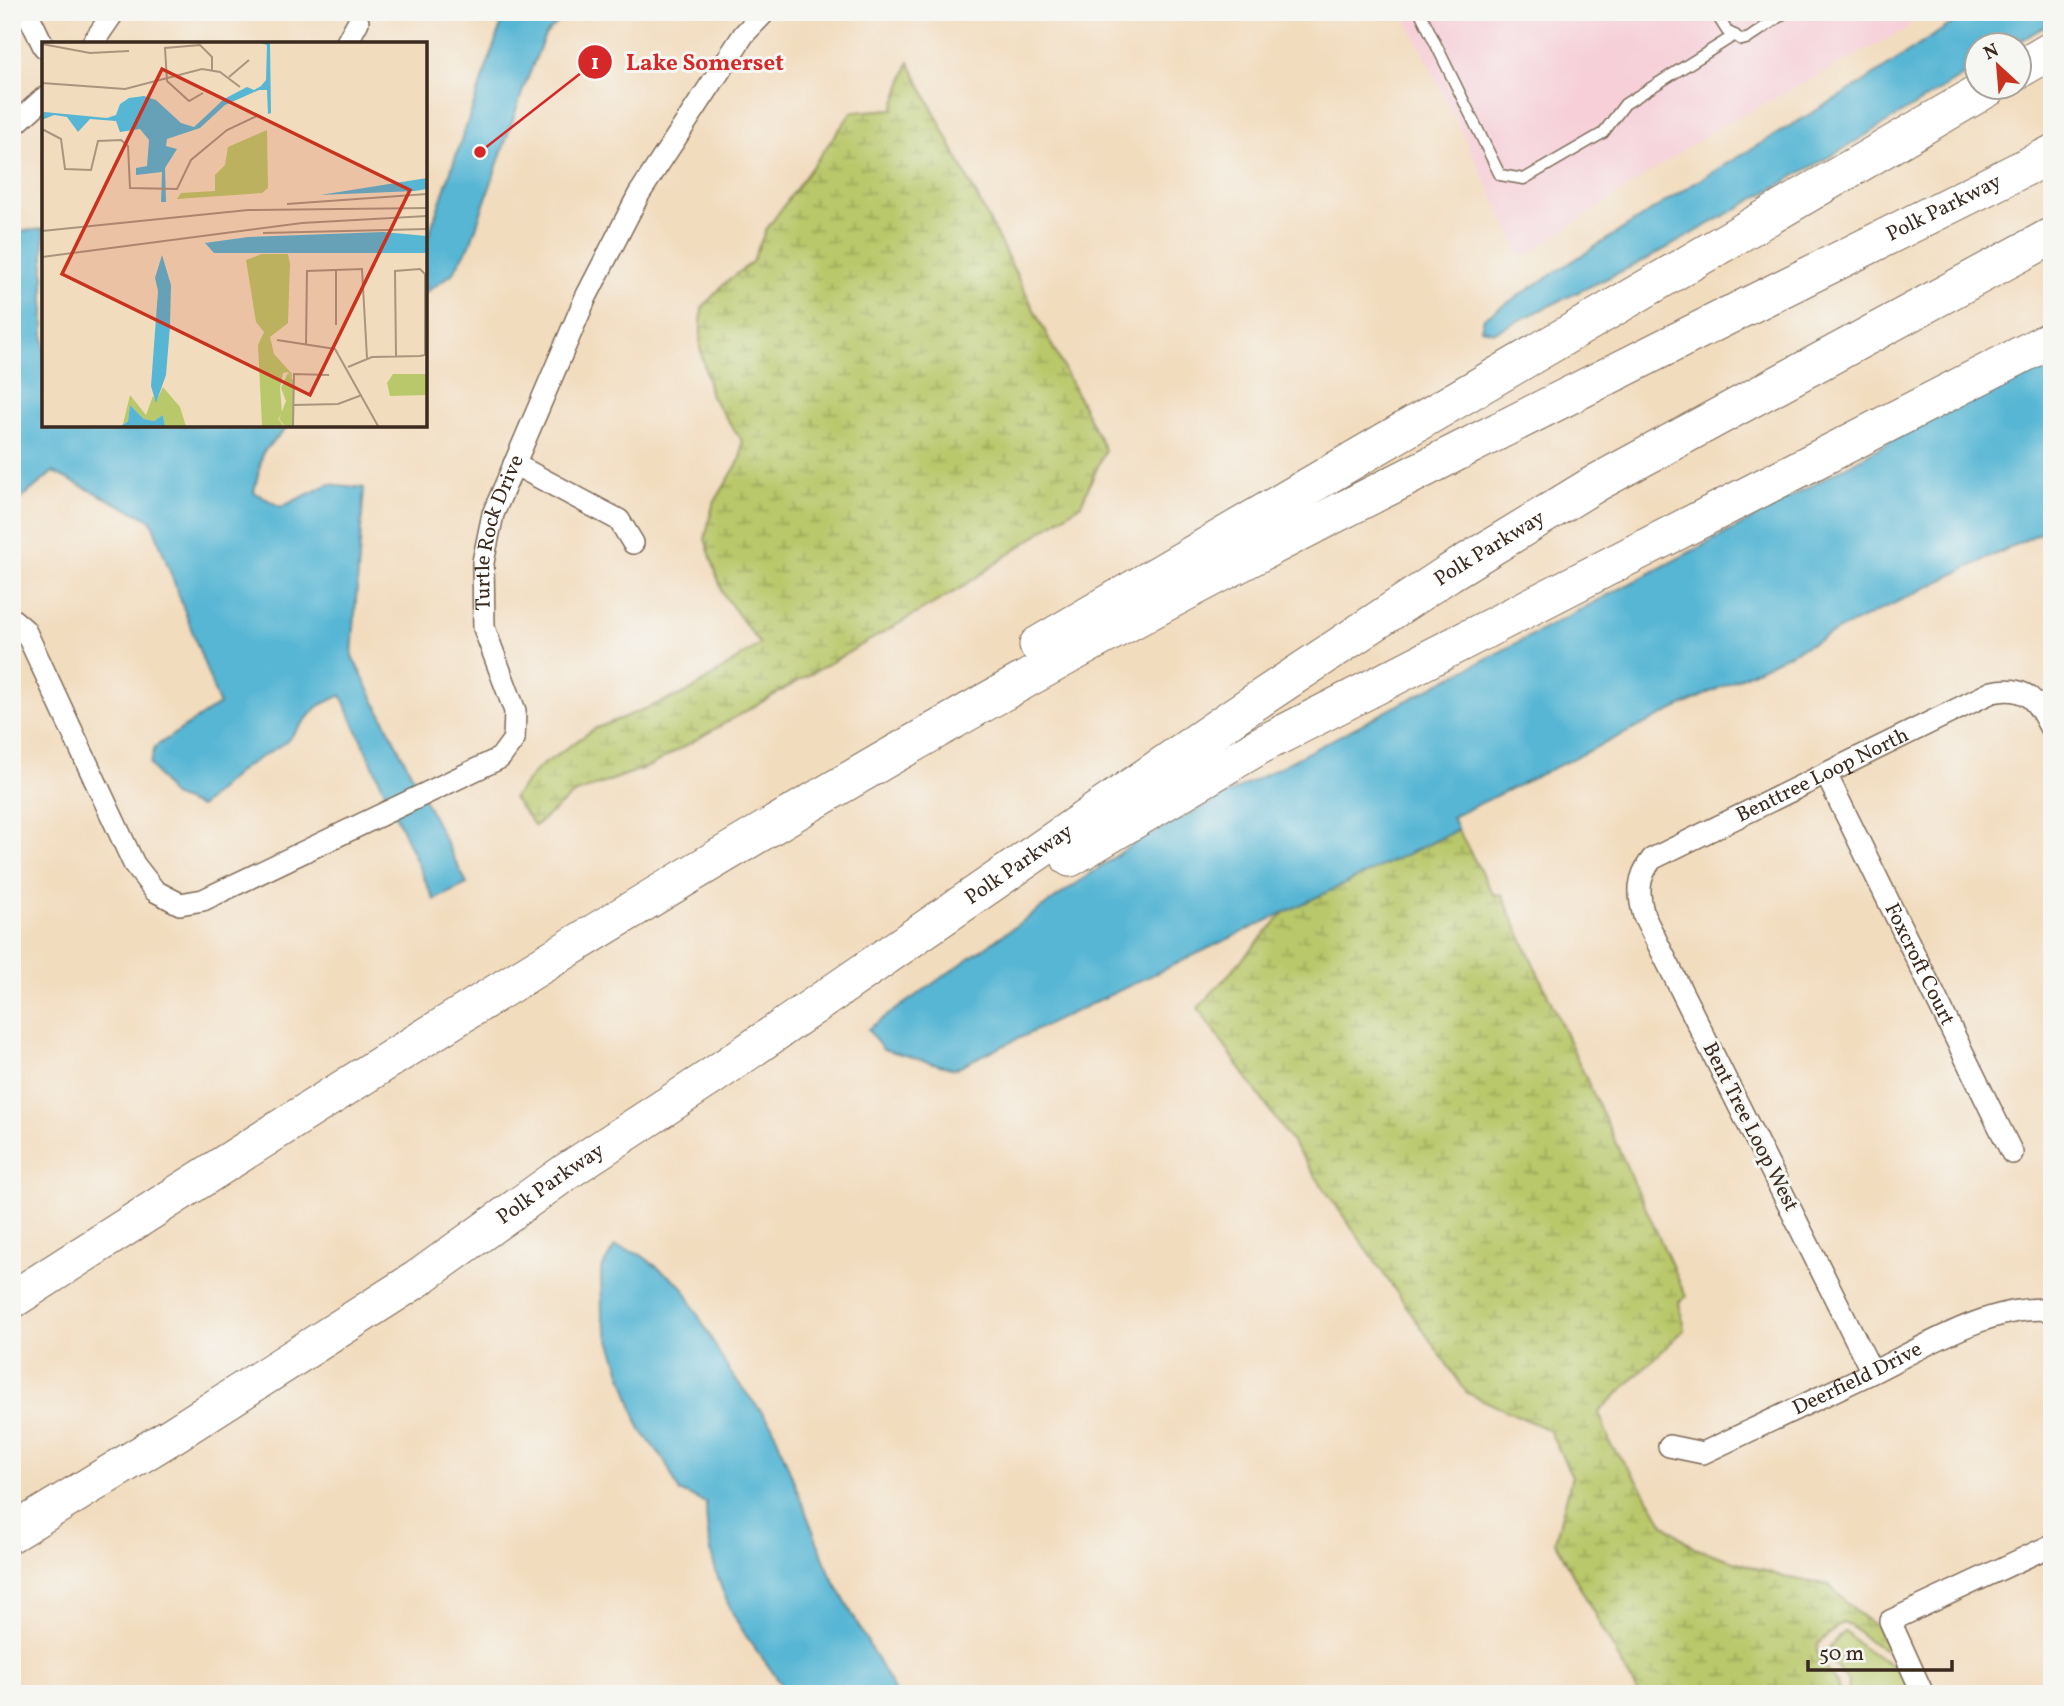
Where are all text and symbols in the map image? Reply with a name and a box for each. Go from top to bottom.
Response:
north arrow [1962,32,2032,102]
text: N [1980,38,2004,67]
callout: Lake Somerset [577,40,798,84]
inset map [42,42,427,427]
text: Lake Somerset [626,48,784,80]
text: 1 [591,49,599,78]
street label: Polk Parkway [1881,167,2007,249]
street label: Turtle Rock Drive [468,450,531,611]
street label: Polk Parkway [1428,503,1551,593]
street label: Benttree Loop North [1731,721,1914,830]
street label: Polk Parkway [959,817,1079,912]
street label: Foxcroft Court [1877,898,1962,1030]
street label: Bent Tree Loop West [1695,1037,1805,1217]
street label: Polk Parkway [491,1136,610,1232]
street label: Deerfield Drive [1788,1335,1927,1423]
scale bar [1808,1629,1952,1673]
text: 50 m [1819,1640,1864,1669]

